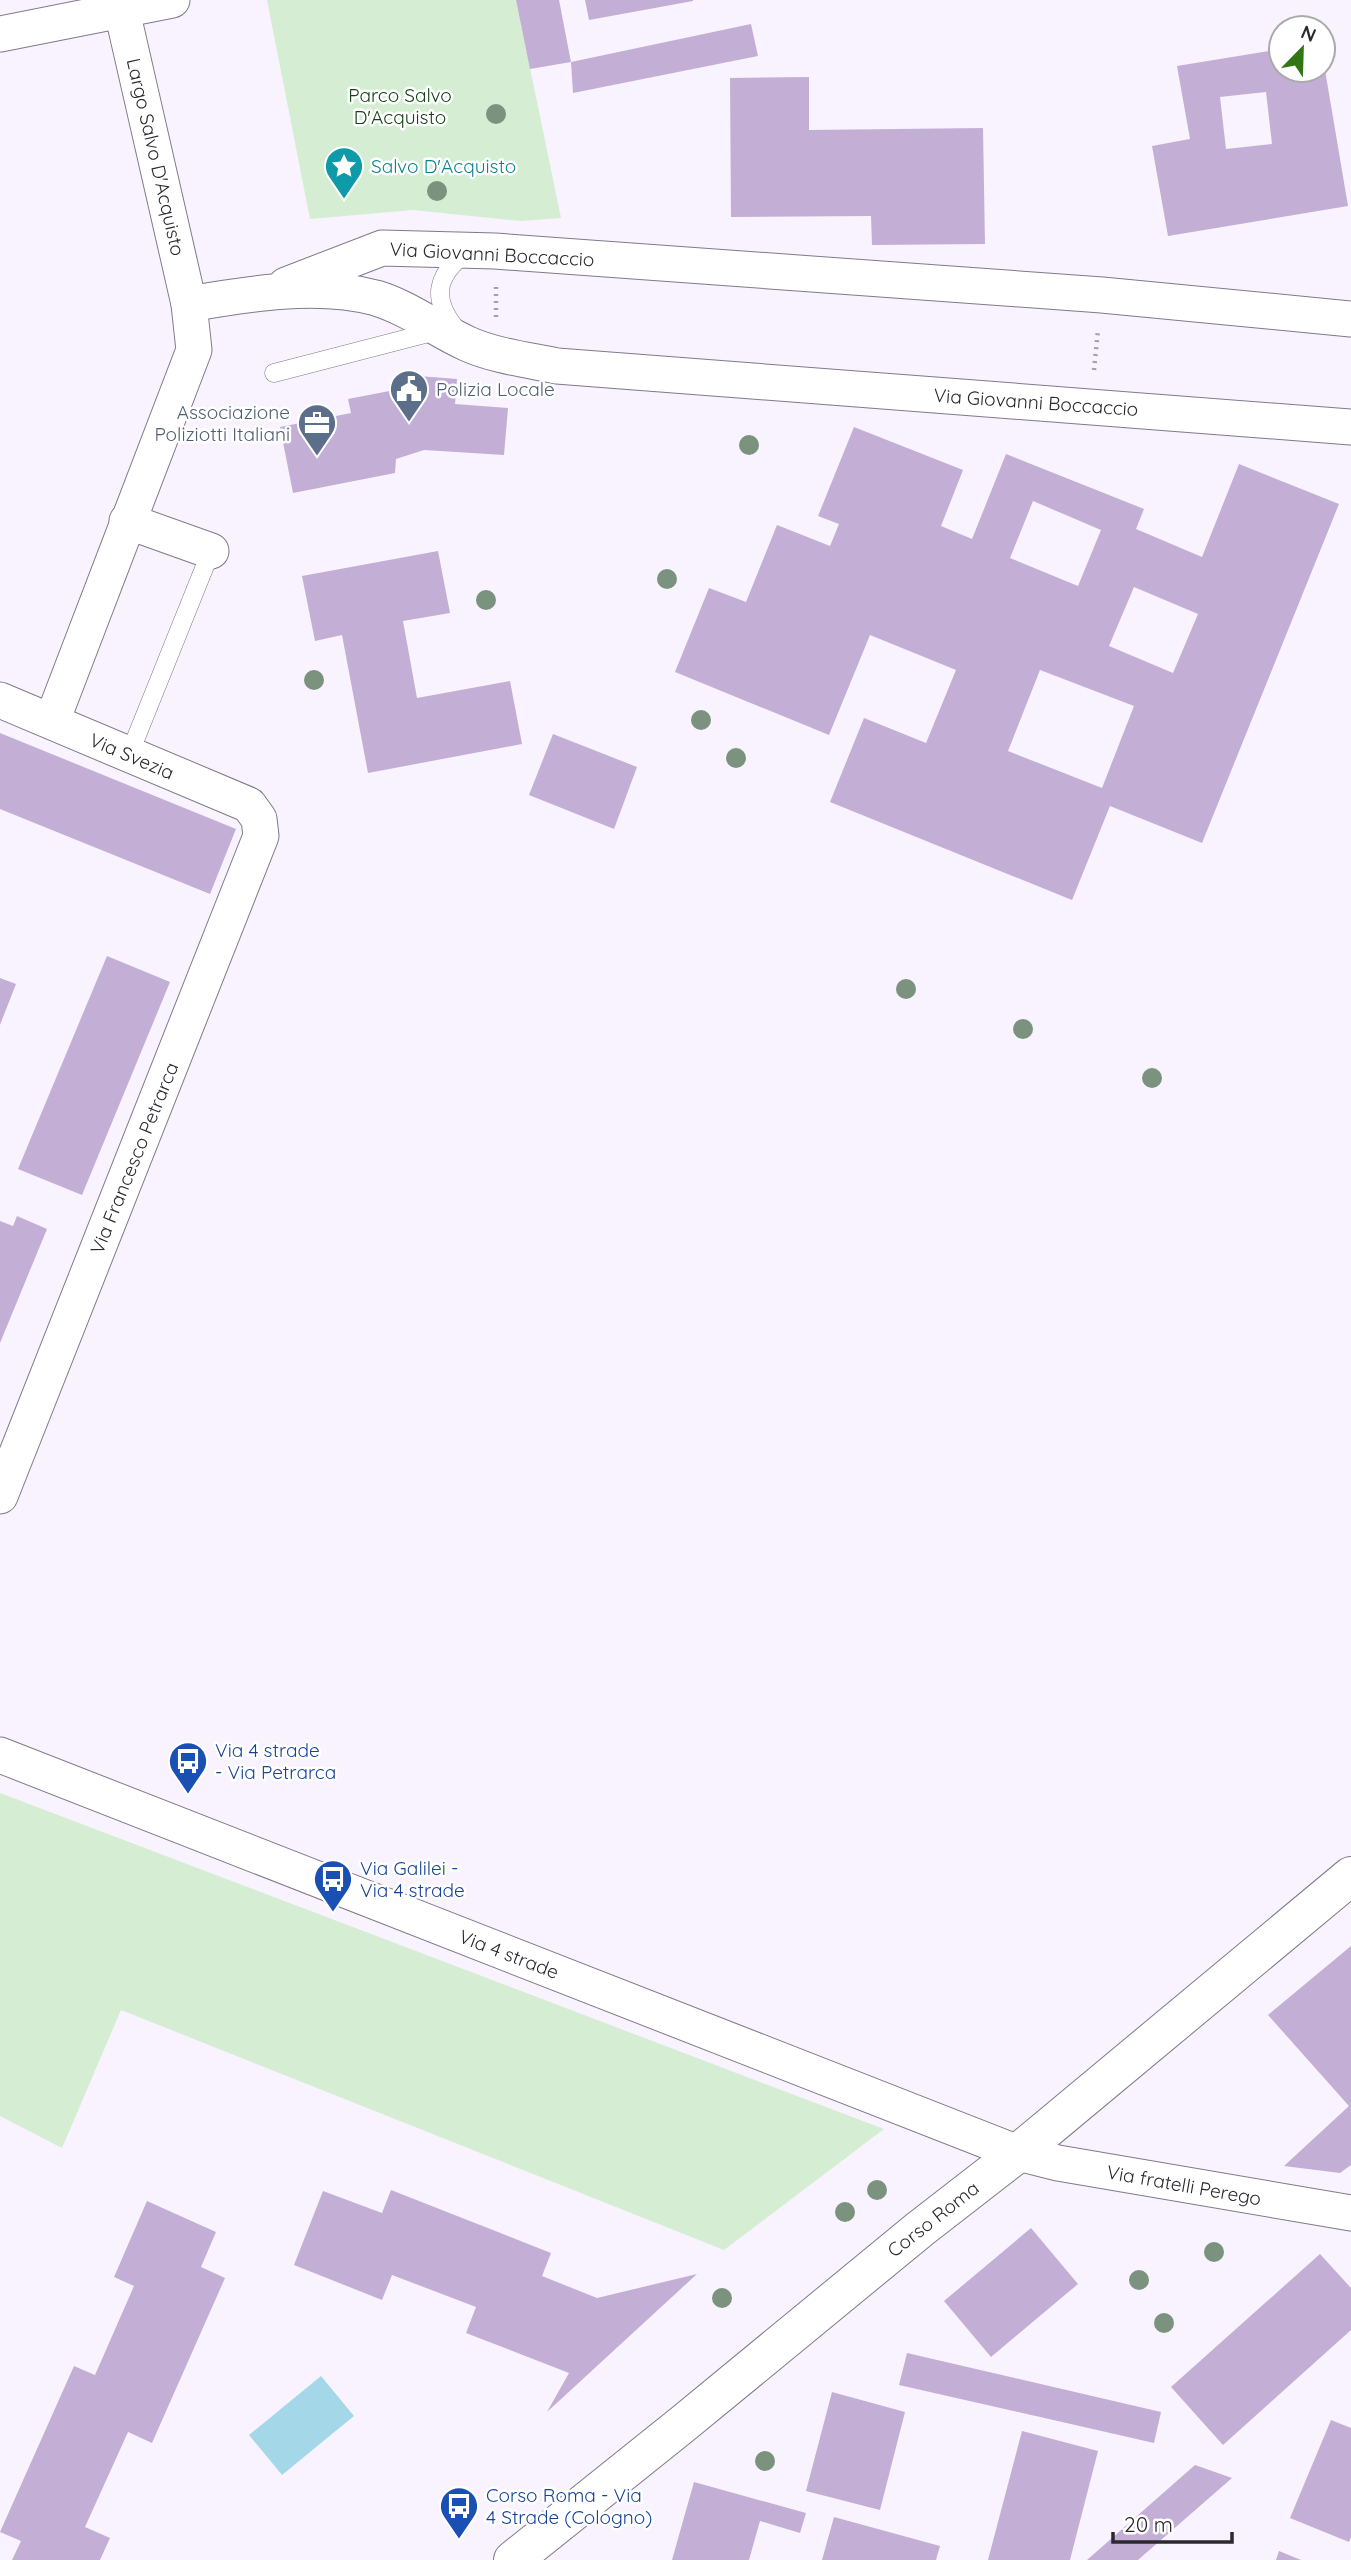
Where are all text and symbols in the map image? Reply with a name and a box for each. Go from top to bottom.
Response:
north arrow [1267,14,1337,84]
text: N [1298,20,1320,47]
street label: Largo Salvo D'Acquisto [122,56,190,258]
park label: Parco Salvo D'Acquisto [348,83,452,129]
place icon: Salvo D'Acquisto [323,145,365,200]
place label: Salvo D'Acquisto [371,154,516,178]
street label: Via Giovanni Boccaccio [389,237,595,271]
public building icon: Polizia Locale [388,368,430,423]
place label: Polizia Locale [436,377,555,401]
street label: Via Giovanni Boccaccio [933,383,1139,421]
place label: Associazione Poliziotti Italiani [154,400,290,446]
office icon: Associazione Poliziotti Italiani [296,402,338,457]
street label: Via Svezia [86,727,178,785]
street label: Via Francesco Petrarca [85,1059,183,1257]
place label: Via 4 strade - Via Petrarca [215,1738,336,1784]
bus stop icon: Via 4 strade - Via Petrarca [167,1740,209,1795]
place label: Via Galilei - Via 4 strade [360,1856,465,1902]
bus stop icon: Via Galilei - Via 4 strade [312,1858,354,1913]
street label: Via 4 strade [456,1924,562,1984]
street label: Via fratelli Perego [1105,2160,1263,2210]
street label: Corso Roma [882,2176,984,2262]
place label: Corso Roma - Via 4 Strade (Cologno) [486,2483,652,2529]
bus stop icon: Corso Roma - Via 4 Strade (Cologno) [438,2485,480,2540]
scale bar [1113,2500,1232,2544]
text: 20 m [1124,2511,1173,2537]

